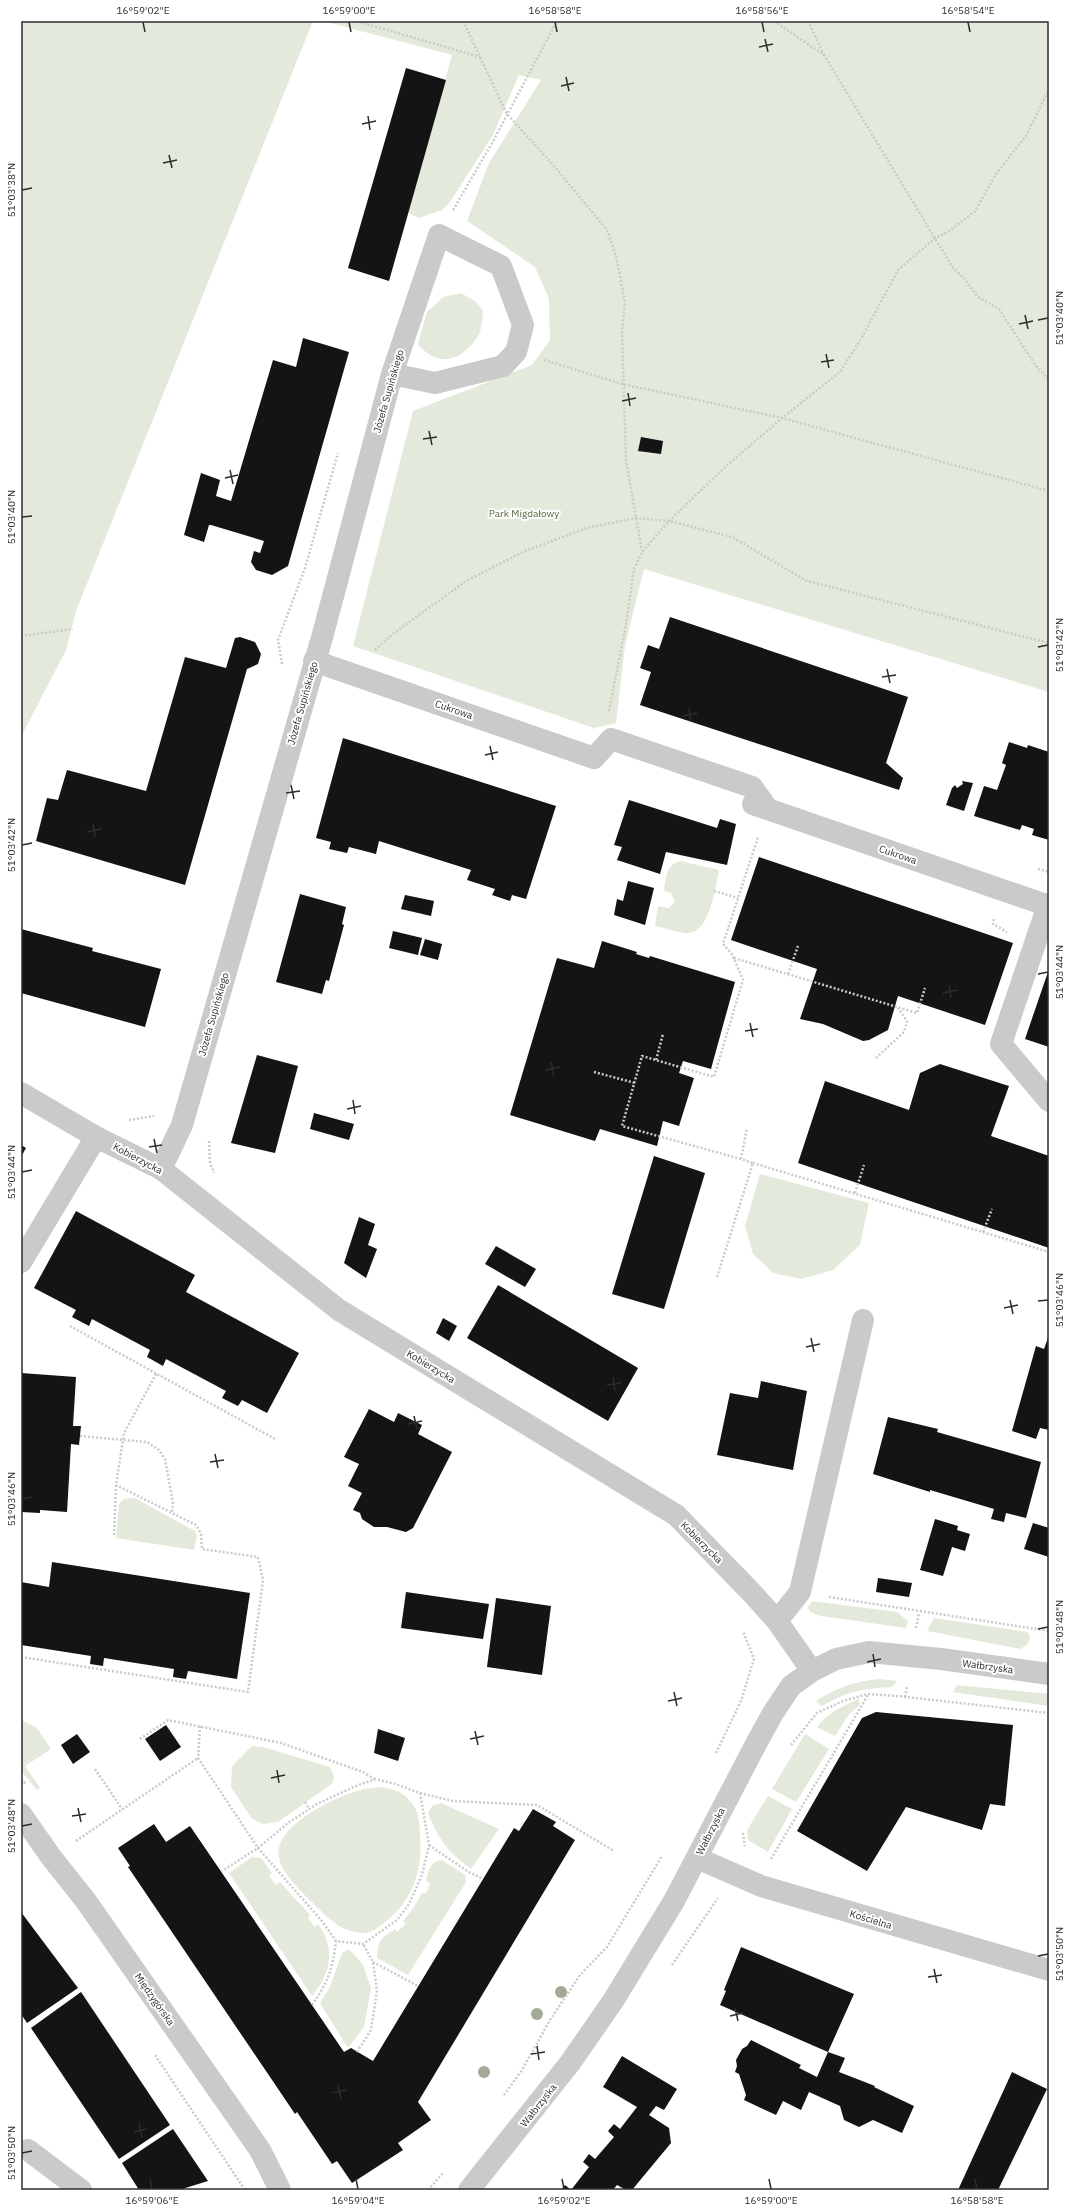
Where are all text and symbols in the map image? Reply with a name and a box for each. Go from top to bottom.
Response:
text: 16°59'02"E [116,4,170,17]
text: 16°59'00"E [322,4,376,17]
text: 16°58'58"E [528,4,582,17]
text: 16°58'56"E [735,4,789,17]
text: 16°58'54"E [941,4,995,17]
text: 51°03'38"N [5,163,18,217]
text: 51°03'40"N [1053,291,1066,345]
street label: Józefa Supińskiego [370,348,407,434]
text: 51°03'40"N [5,490,18,544]
park label: Park Migdałowy [489,507,559,520]
text: 51°03'42"N [1053,618,1066,672]
street label: Józefa Supińskiego [284,660,321,746]
street label: Cukrowa [433,697,475,722]
text: 51°03'42"N [5,818,18,872]
street label: Cukrowa [877,842,919,867]
text: 51°03'44"N [1053,945,1066,999]
street label: Józefa Supińskiego [195,971,232,1057]
street label: Kobierzycka [111,1140,165,1177]
text: 51°03'44"N [5,1145,18,1199]
text: 51°03'46"N [1053,1273,1066,1327]
street label: Kobierzycka [404,1347,458,1386]
text: 51°03'46"N [5,1472,18,1526]
street label: Kobierzycka [678,1519,726,1567]
text: 51°03'48"N [1053,1600,1066,1654]
street label: Wałbrzyska [962,1656,1015,1677]
text: 51°03'48"N [5,1799,18,1853]
street label: Wałbrzyska [693,1805,728,1857]
street label: Kościelna [848,1907,894,1932]
text: 51°03'50"N [1053,1927,1066,1981]
street label: Międzygórska [132,1971,178,2029]
street label: Wałbrzyska [517,2081,560,2130]
text: 51°03'50"N [5,2126,18,2180]
text: 16°59'06"E [125,2194,179,2207]
text: 16°59'04"E [331,2194,385,2207]
text: 16°59'02"E [537,2194,591,2207]
text: 16°59'00"E [744,2194,798,2207]
text: 16°58'58"E [950,2194,1004,2207]

